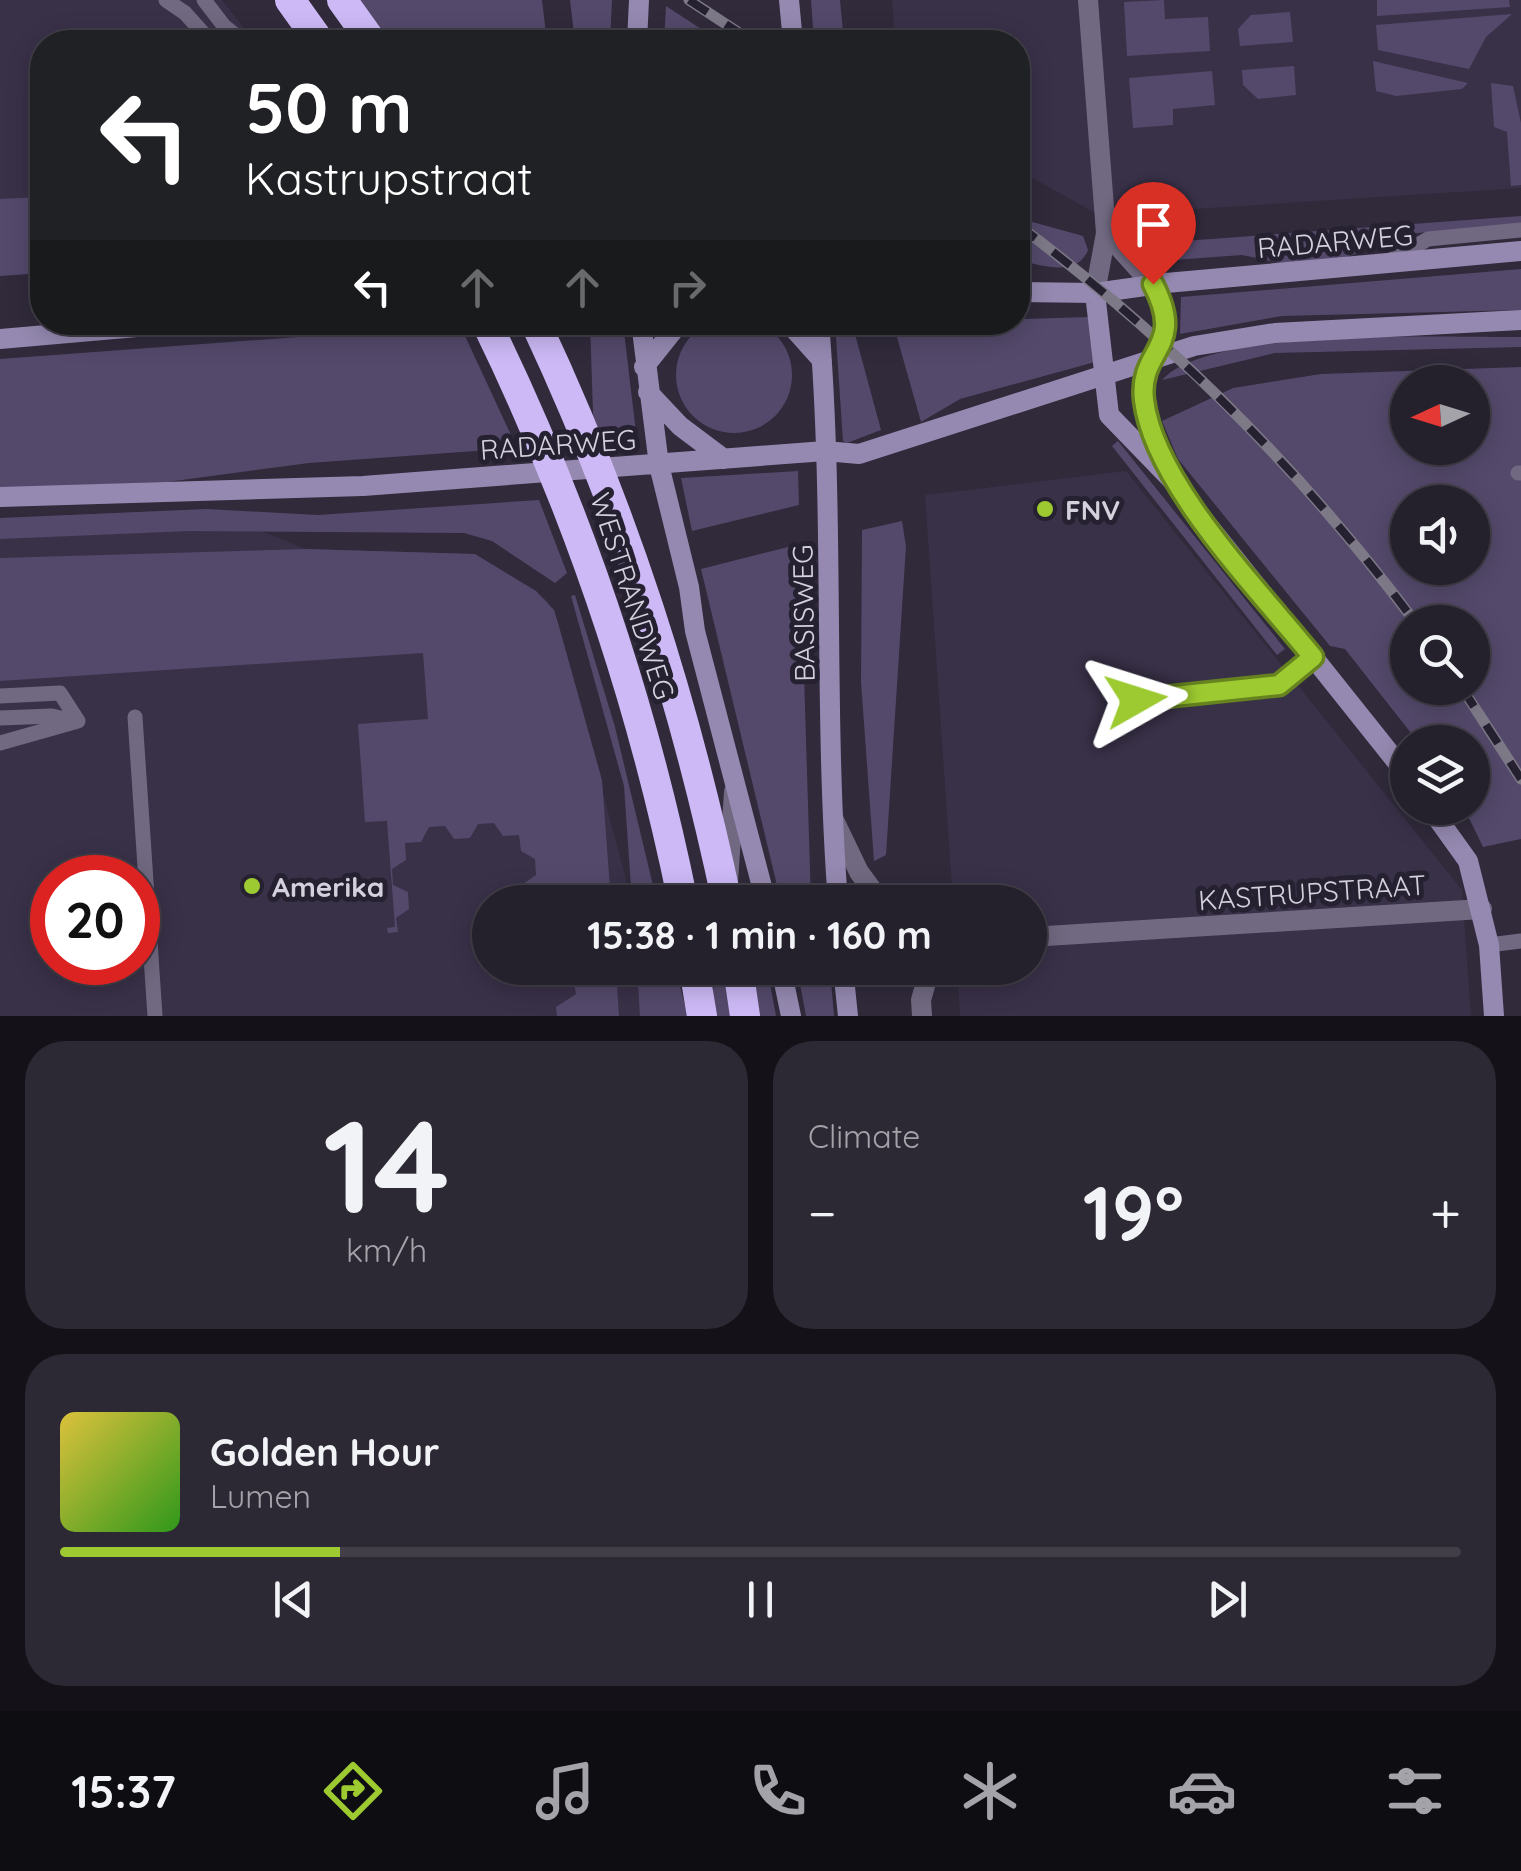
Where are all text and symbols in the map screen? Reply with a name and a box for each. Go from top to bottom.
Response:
text: 50 m [245,63,412,151]
icon: left [80,70,210,200]
text: Kastrupstraat [245,150,533,206]
pin [1111,182,1196,285]
icon: arrive [1126,197,1181,252]
street label: RADARWEG [1256,217,1414,265]
icon: left [345,260,400,315]
icon: ahead [450,260,505,315]
icon: ahead [555,260,610,315]
icon: right [660,260,715,315]
north arrow [1390,365,1490,465]
map controls [1390,365,1490,825]
street label: RADARWEG [479,421,637,467]
button: sound [1390,485,1490,585]
street label: WESTRANDWEG [583,488,683,704]
place label: FNV [1065,492,1120,527]
marker: FNV [1034,498,1056,520]
street label: BASISWEG [784,544,822,682]
button: search [1390,605,1490,705]
position arrow [1084,648,1188,752]
button: layers [1390,725,1490,825]
speed limit sign: 20 [30,855,160,985]
street label: KASTRUPSTRAAT [1197,867,1427,917]
place label: Amerika [272,869,384,904]
marker: Amerika [241,875,263,897]
text: 15:38 · 1 min · 160 m [587,911,932,959]
text: 14 [323,1083,450,1246]
text: Climate [808,1116,920,1156]
text: 19° [1083,1165,1184,1259]
text: − [808,1178,837,1247]
text: + [1430,1178,1461,1247]
text: km/h [346,1230,427,1270]
text: Golden Hour [210,1428,439,1476]
text: Lumen [210,1476,311,1516]
icon: previous [266,1572,321,1627]
icon: pause [733,1572,788,1627]
icon: next [1200,1572,1255,1627]
icon: directions [318,1756,388,1826]
icon: music [530,1756,600,1826]
icon: phone [743,1756,813,1826]
icon: climate [955,1756,1025,1826]
icon: car [1167,1756,1237,1826]
icon: filters [1380,1756,1450,1826]
text: 15:37 [71,1763,176,1819]

